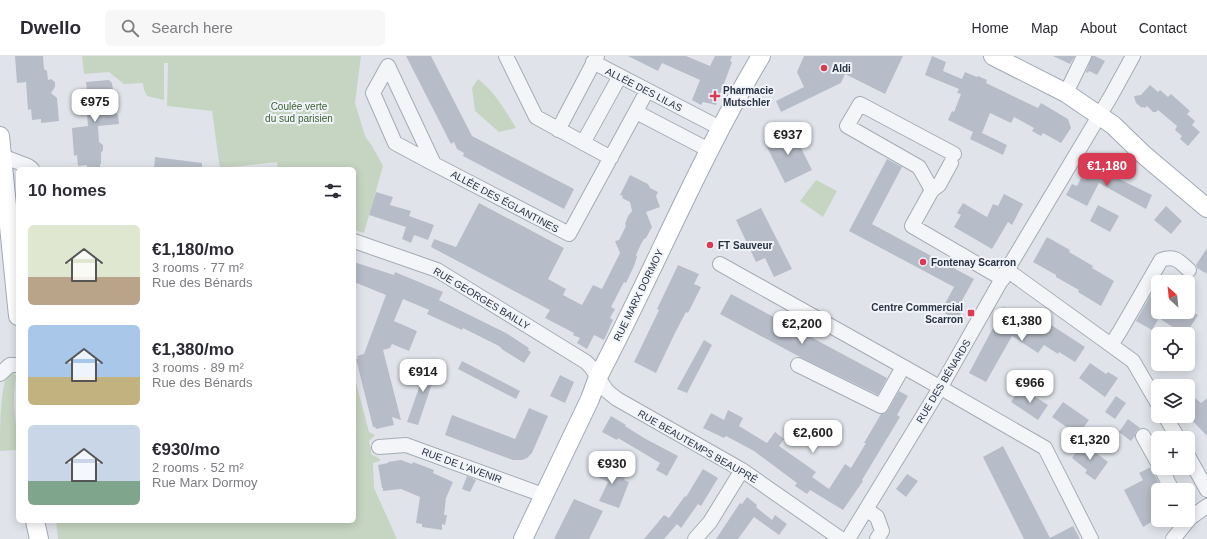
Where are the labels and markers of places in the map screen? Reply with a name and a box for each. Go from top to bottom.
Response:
marker: Aldi [819,63,829,73]
place label: Aldi [832,63,851,74]
place label: Pharmacie Mutschler [723,85,774,108]
pin: €975 [71,89,119,123]
marker: Pharmacie Mutschler [710,91,720,101]
pin: €937 [764,122,812,156]
pin: €1,180 [1074,153,1140,187]
marker: FT Sauveur [705,240,715,250]
place label: FT Sauveur [718,240,773,251]
marker: Fontenay Scarron [918,257,928,267]
place label: Fontenay Scarron [931,257,1016,268]
place label: Centre Commercial Scarron [871,302,963,325]
marker: Centre Commercial Scarron [966,308,976,318]
pin: €1,380 [989,308,1055,342]
pin: €2,200 [769,311,835,345]
pin: €914 [399,359,447,393]
pin: €966 [1006,370,1054,404]
pin: €2,600 [780,420,846,454]
pin: €1,320 [1057,427,1123,461]
pin: €930 [588,451,636,485]

